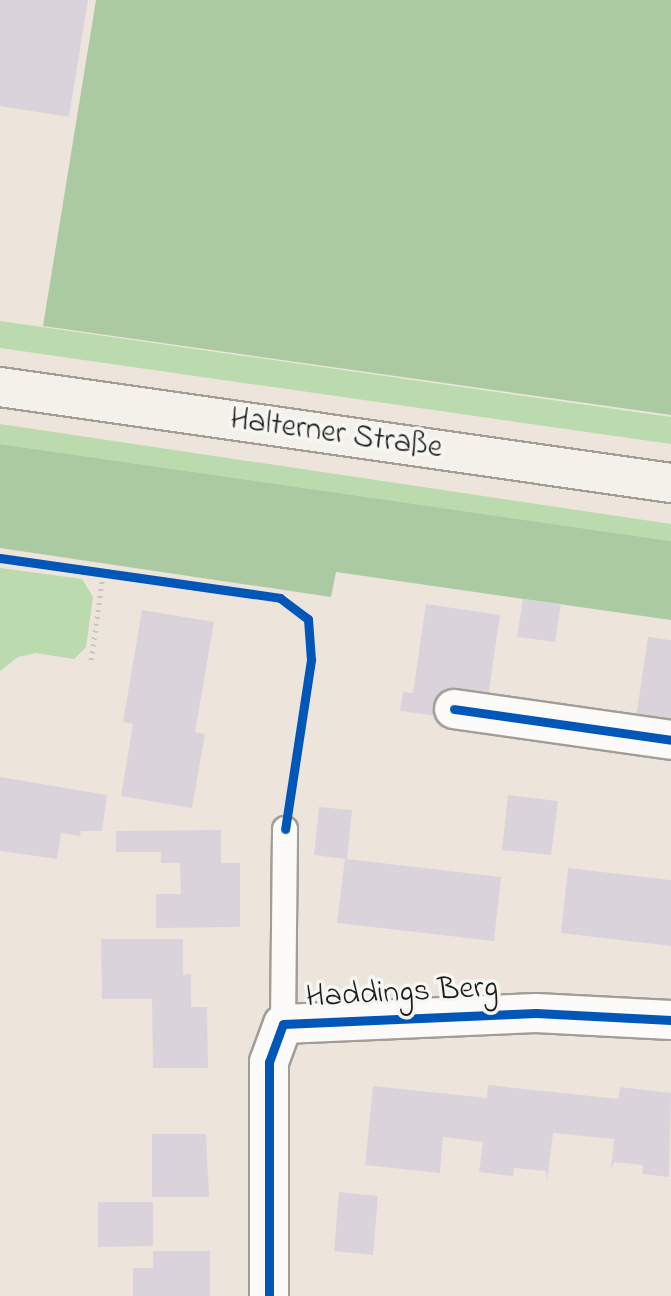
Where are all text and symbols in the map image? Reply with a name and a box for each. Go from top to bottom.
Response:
street label: Halterner Straße [227,401,445,469]
street label: Haddings Berg [305,970,499,1018]

